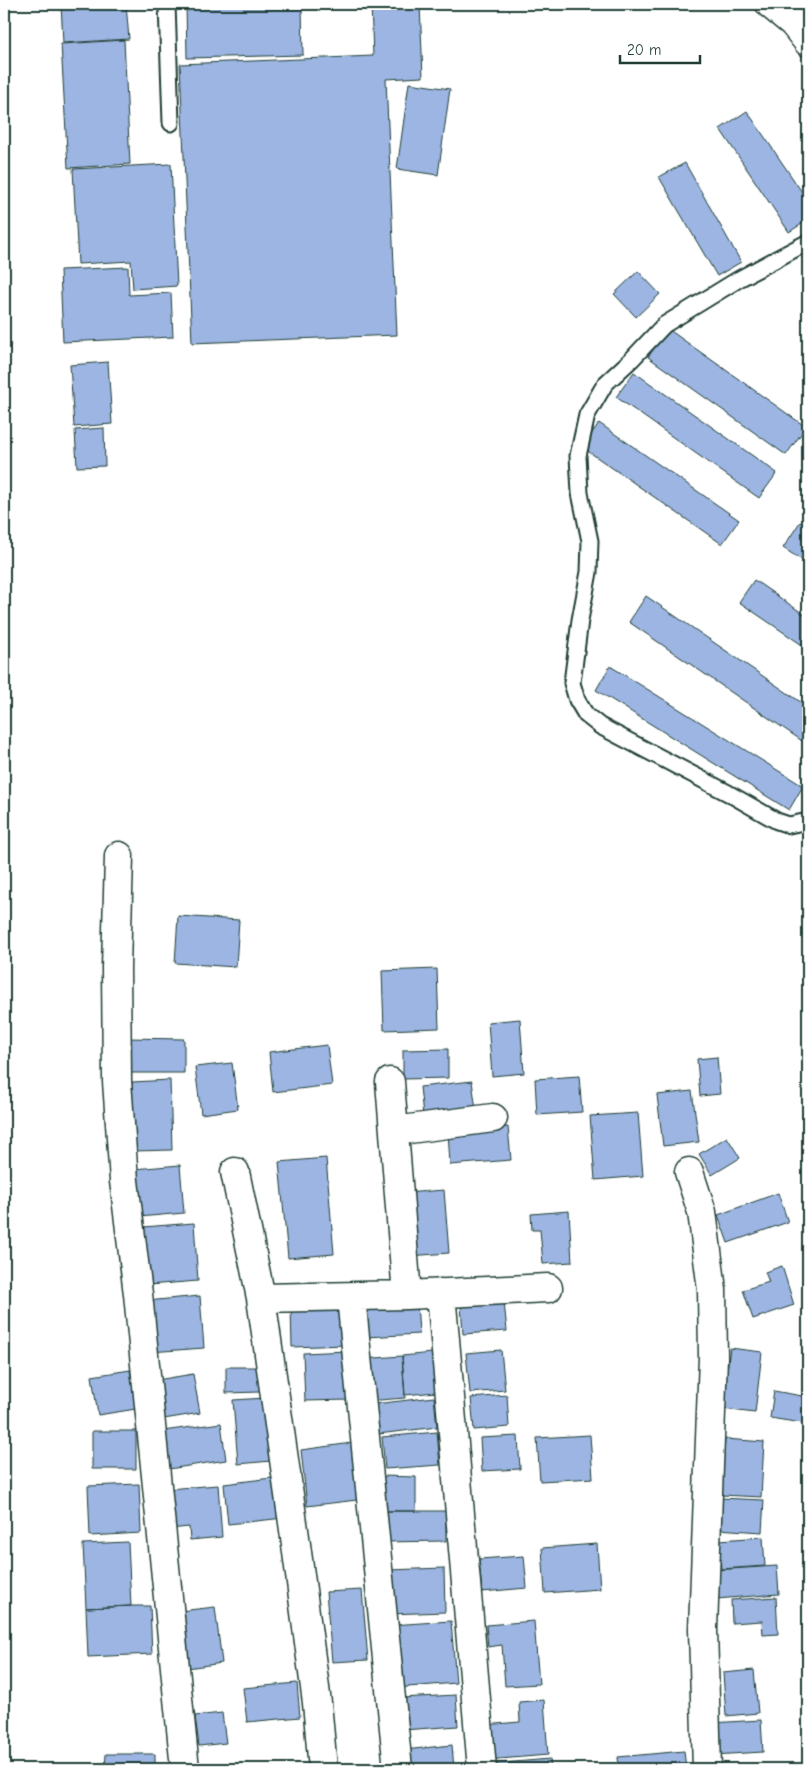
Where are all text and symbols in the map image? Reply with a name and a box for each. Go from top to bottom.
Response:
scale bar [620,32,700,64]
text: 20 m [627,41,661,59]

